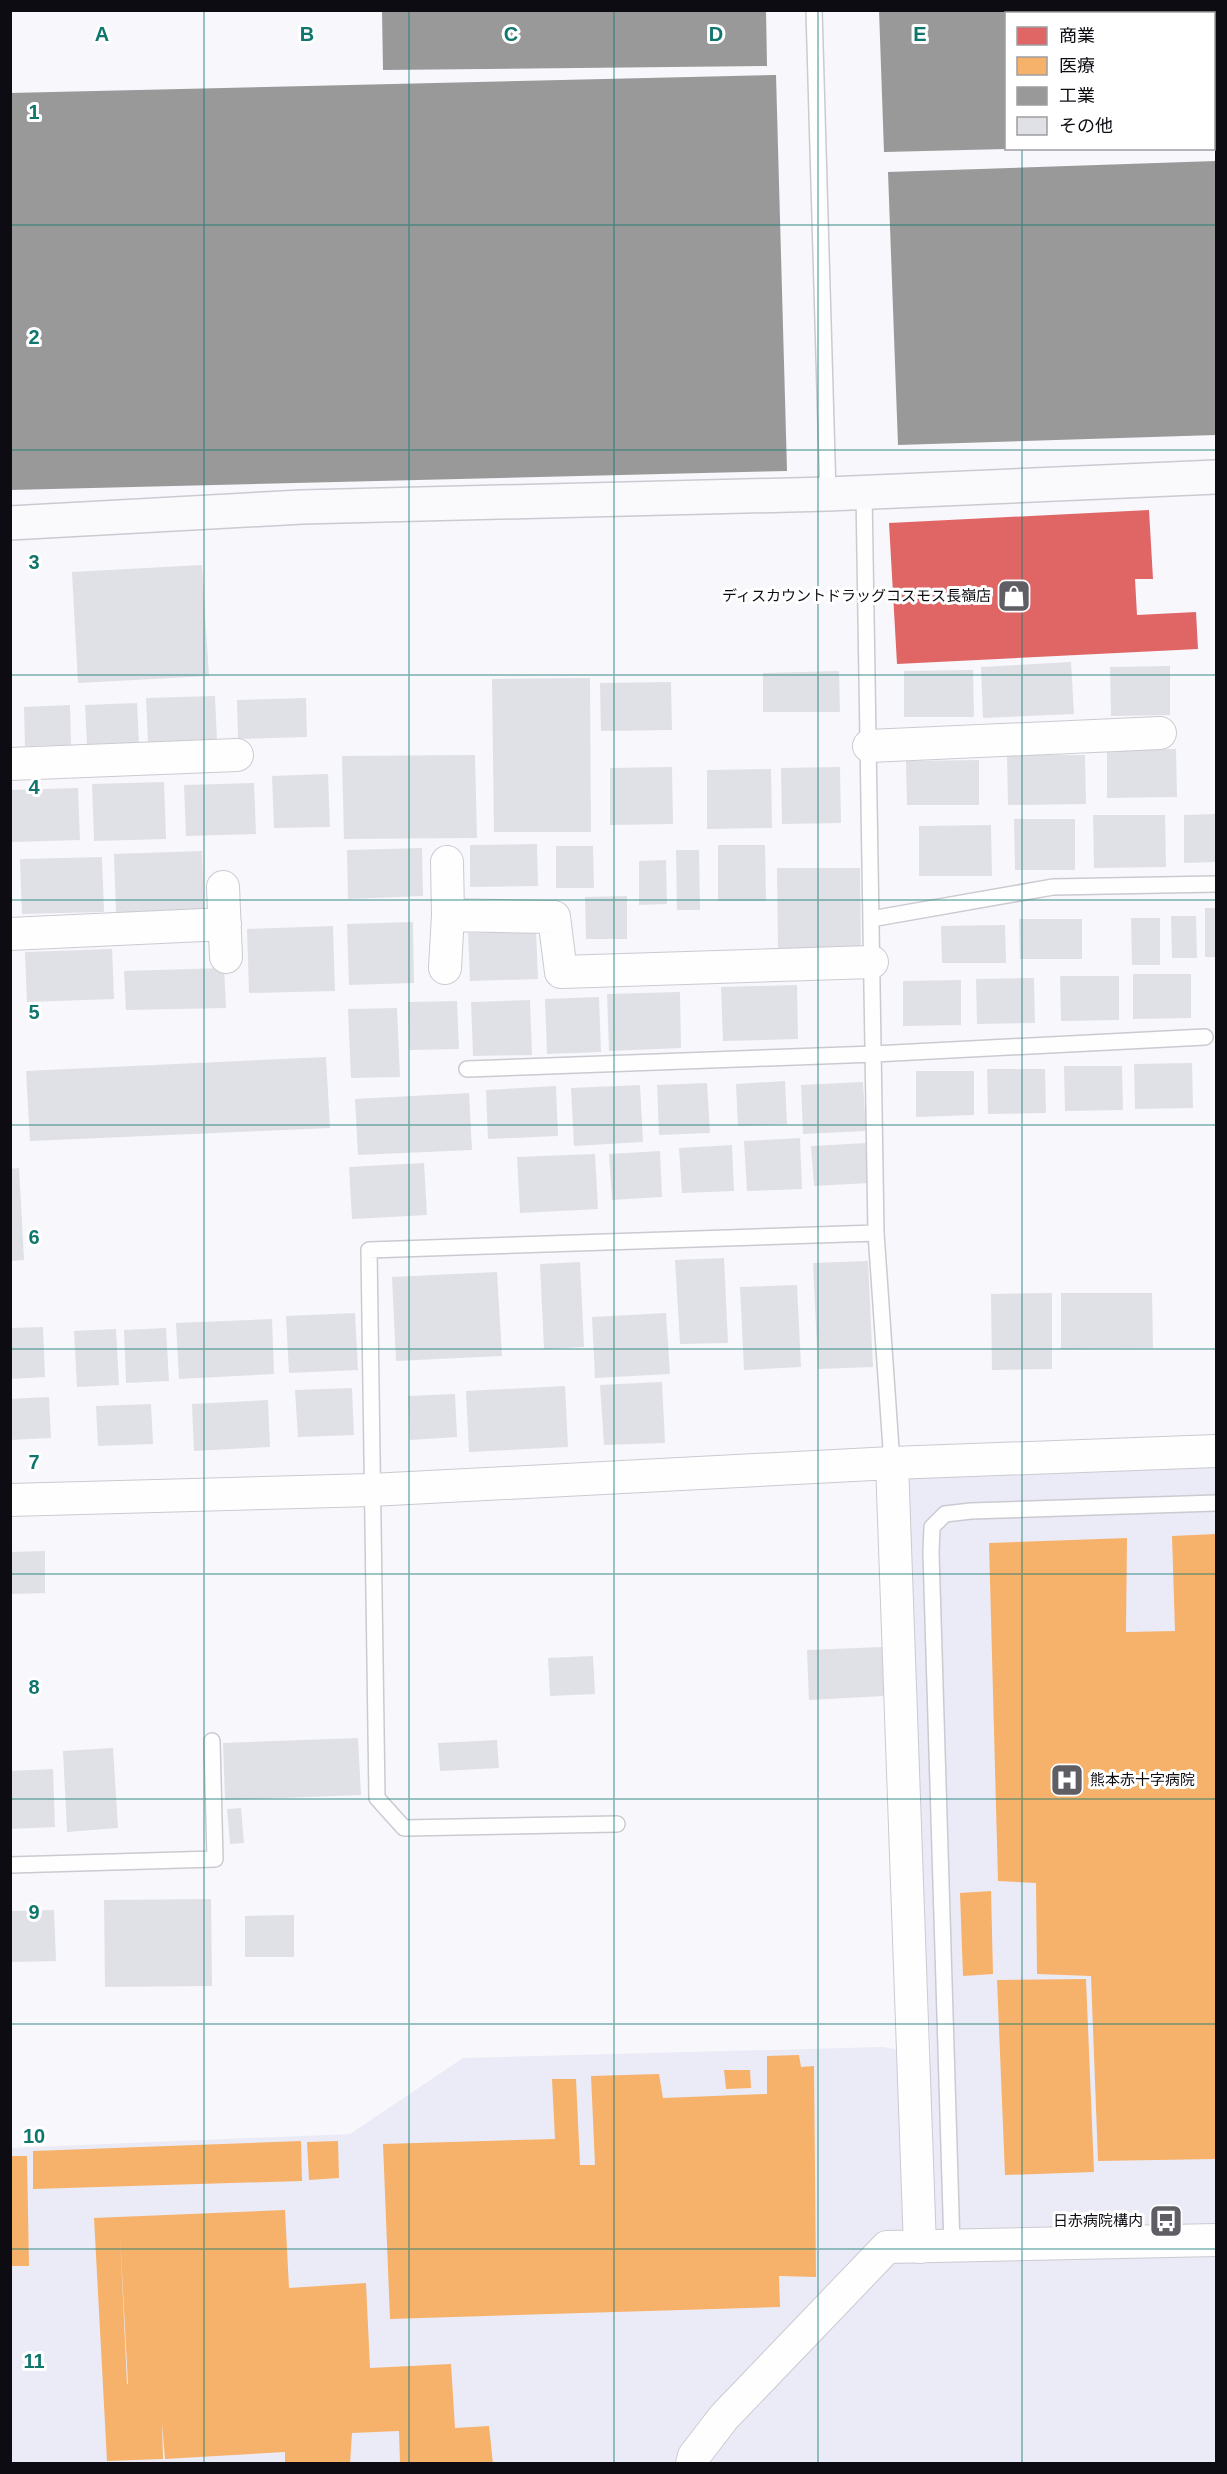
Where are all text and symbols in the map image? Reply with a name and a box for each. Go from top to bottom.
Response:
legend [1005,12,1215,150]
text: A [95,23,109,45]
text: B [300,23,314,45]
text: C [504,23,518,45]
text: D [709,23,723,45]
text: E [913,23,927,45]
text: 商業 [1059,26,1095,46]
text: 医療 [1059,56,1095,76]
text: 工業 [1059,86,1095,106]
text: 1 [28,101,40,123]
text: その他 [1059,116,1113,136]
text: 2 [28,326,40,348]
text: 3 [28,551,40,573]
shop icon: ディスカウントドラッグコスモス長嶺店 [996,578,1032,614]
place label: ディスカウントドラッグコスモス長嶺店 [722,587,991,604]
text: 4 [28,776,40,798]
text: 5 [28,1001,40,1023]
text: 6 [28,1226,40,1248]
text: 7 [28,1451,40,1473]
text: 8 [28,1676,40,1698]
hospital icon: 熊本赤十字病院 [1049,1762,1085,1798]
place label: 熊本赤十字病院 [1090,1771,1195,1788]
text: 9 [28,1901,40,1923]
text: 10 [23,2125,45,2147]
bus stop icon: 日赤病院構内 [1148,2203,1184,2239]
place label: 日赤病院構内 [1053,2212,1143,2229]
text: 11 [23,2350,45,2372]

